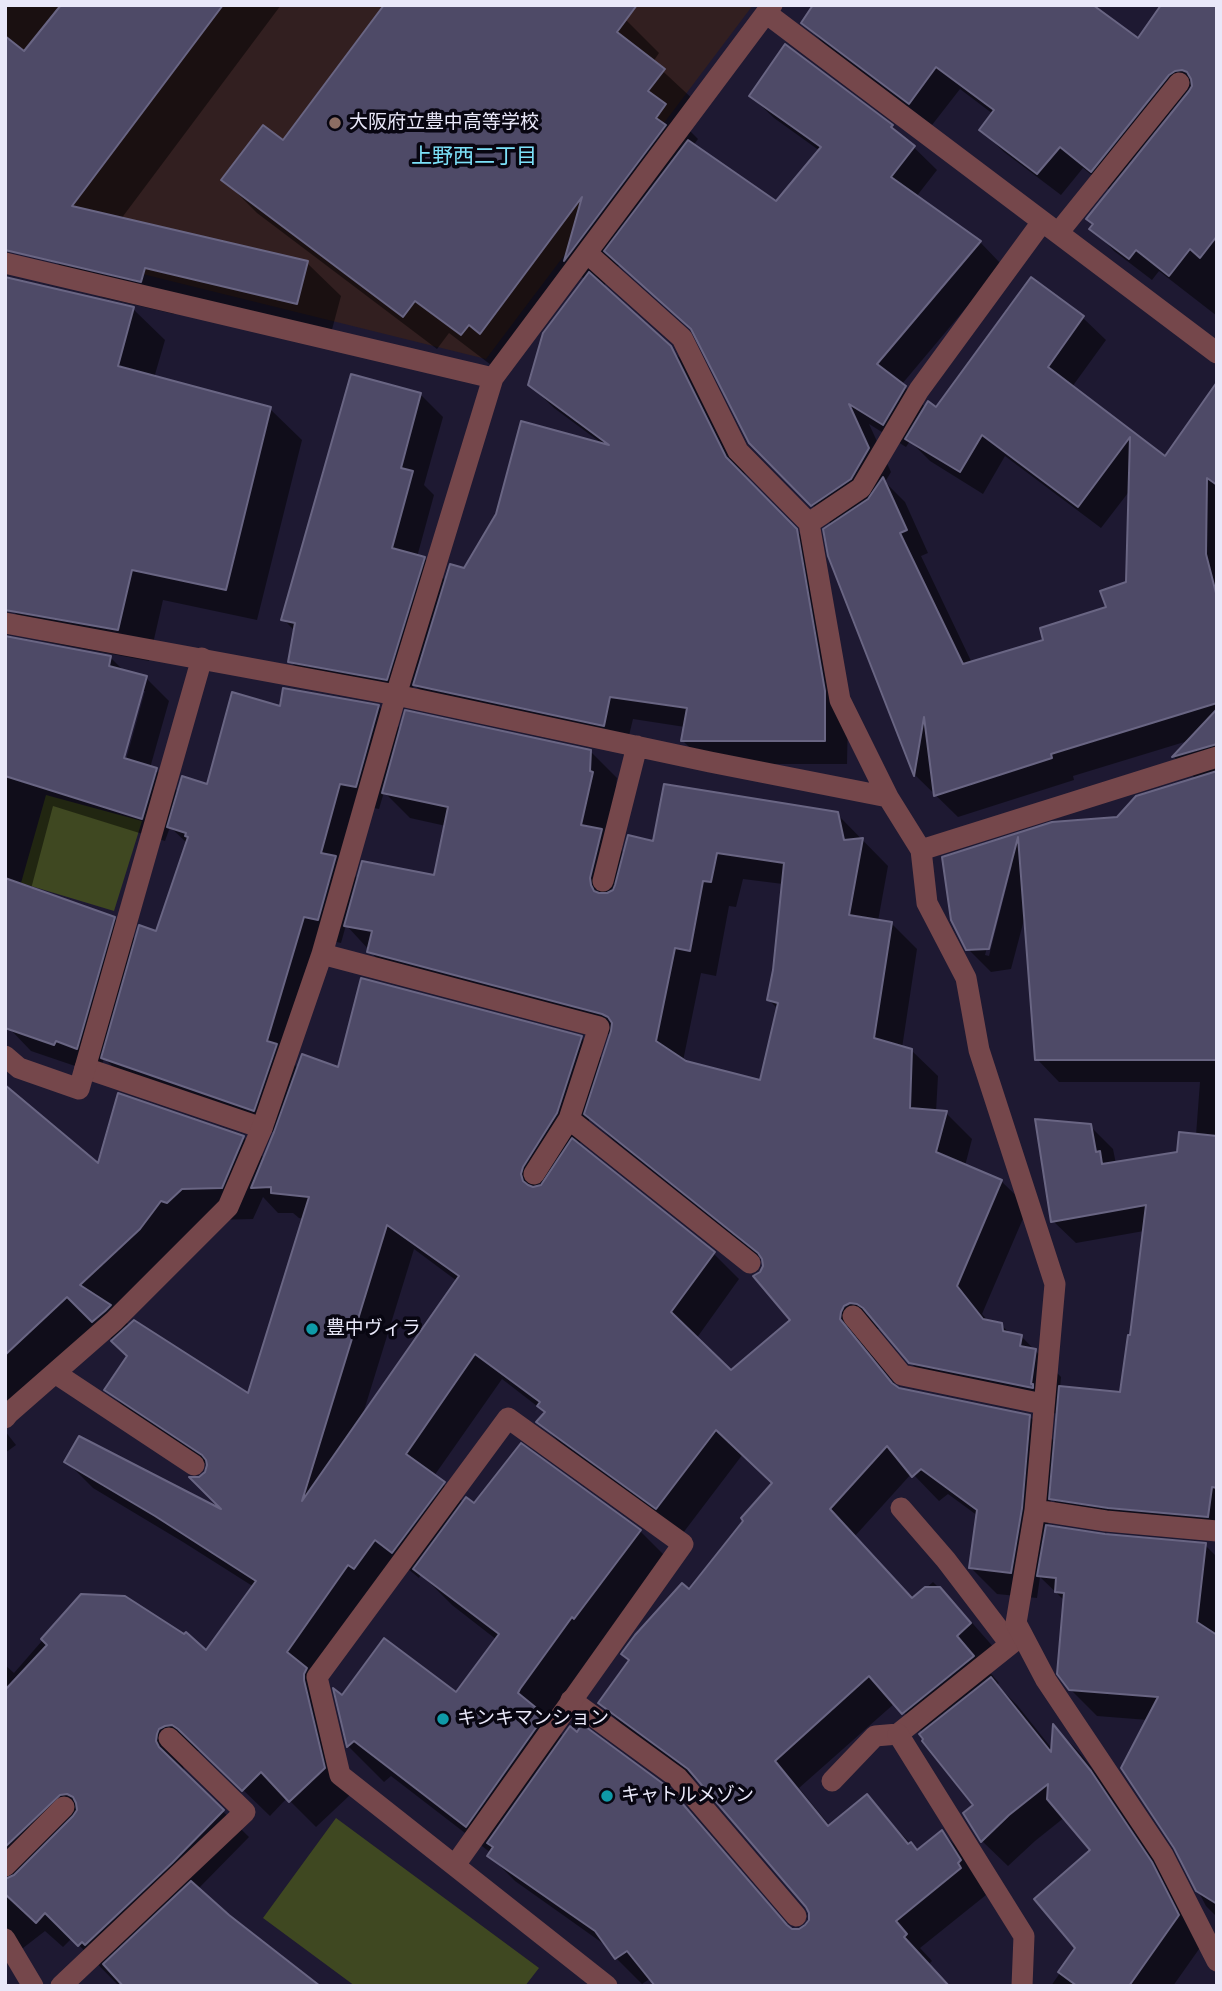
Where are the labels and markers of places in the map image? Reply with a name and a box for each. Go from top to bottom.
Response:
place label: 大阪府立豊中高等学校 [349,112,539,134]
marker: 大阪府立豊中高等学校 [327,115,343,131]
place label: 豊中ヴィラ [326,1318,421,1340]
marker: 豊中ヴィラ [304,1321,320,1337]
place label: キンキマンション [457,1708,609,1730]
marker: キンキマンション [435,1711,451,1727]
place label: キャトルメゾン [621,1785,754,1807]
marker: キャトルメゾン [599,1788,615,1804]

